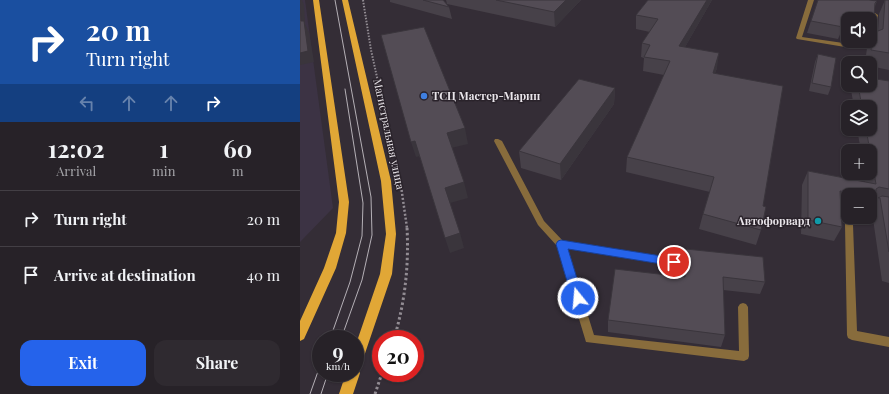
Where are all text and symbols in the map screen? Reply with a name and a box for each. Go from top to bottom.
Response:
text: 20 m [86,11,151,48]
map controls [841,12,877,224]
button: sound [841,12,877,48]
icon: right [20,16,72,68]
text: Turn right [86,47,169,71]
button: search [841,56,877,92]
street label: Магистральная улица [370,77,409,191]
place label: ТСЦ Мастер-Марин [432,88,540,103]
marker: ТСЦ Мастер-Марин [419,91,429,101]
icon: left [76,92,98,114]
icon: ahead [118,92,140,114]
icon: ahead [160,92,182,114]
icon: right [202,92,224,114]
button: layers [841,100,877,136]
text: 12:02 [48,132,105,164]
text: 1 [159,132,168,164]
text: 60 [223,132,252,164]
button: + [841,144,877,180]
text: Arrival [56,162,96,179]
text: min [152,162,175,179]
text: m [232,162,243,179]
button: − [841,188,877,224]
icon: right [20,208,42,230]
text: Turn right [54,209,127,229]
text: 20 m [247,209,280,229]
place label: Автофорвард [736,213,810,228]
marker: Автофорвард [813,216,823,226]
pin [657,245,691,279]
icon: arrive [663,251,685,273]
icon: arrive [20,264,42,286]
text: Arrive at destination [54,265,196,285]
text: 40 m [247,265,280,285]
position arrow [557,277,599,319]
speed limit sign: 20 [372,330,424,382]
text: 9 [332,337,344,364]
button: Exit [20,340,146,386]
button: Share [154,340,280,386]
text: km/h [326,359,350,373]

